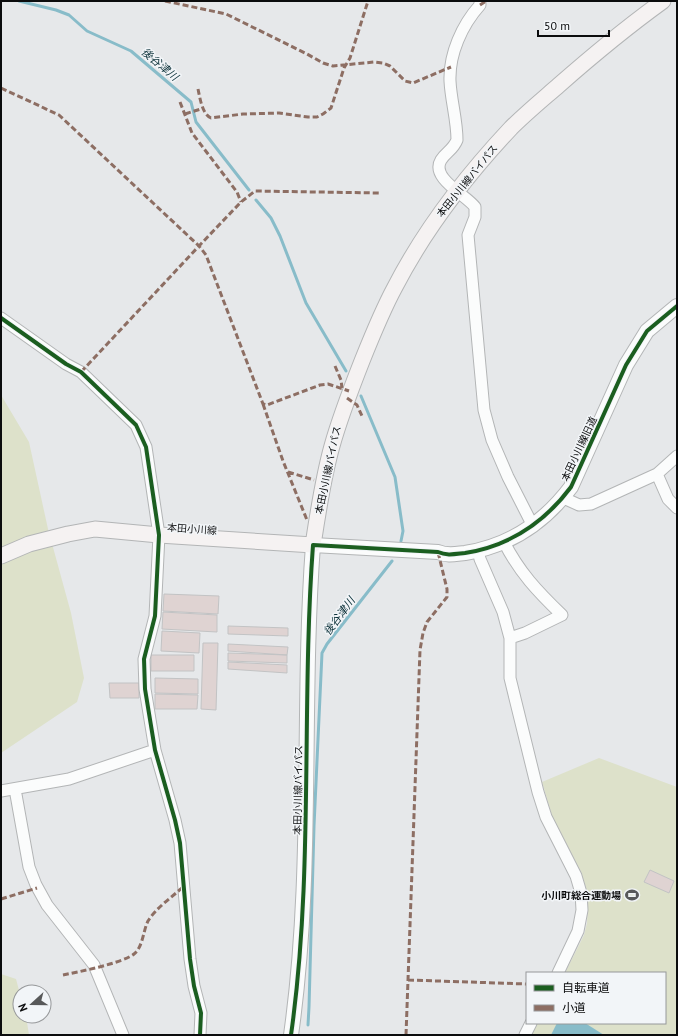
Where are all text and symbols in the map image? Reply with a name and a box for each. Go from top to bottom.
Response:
scale bar [538,12,609,38]
text: 50 m [544,18,570,33]
water label: 後谷津川 [139,44,182,84]
street label: 本田小川線バイパス [434,142,500,220]
street label: 本田小川線旧道 [558,415,600,483]
street label: 本田小川線バイパス [312,425,344,515]
street label: 本田小川線 [167,521,217,537]
water label: 後谷津川 [320,593,358,638]
street label: 本田小川線バイパス [291,745,305,835]
sports icon: 小川町総合運動場 [624,887,640,903]
place label: 小川町総合運動場 [541,889,621,902]
legend [526,972,666,1024]
text: 自転車道 [562,980,610,995]
north arrow [12,984,52,1024]
text: 小道 [562,1000,586,1015]
text: N [15,1002,30,1013]

